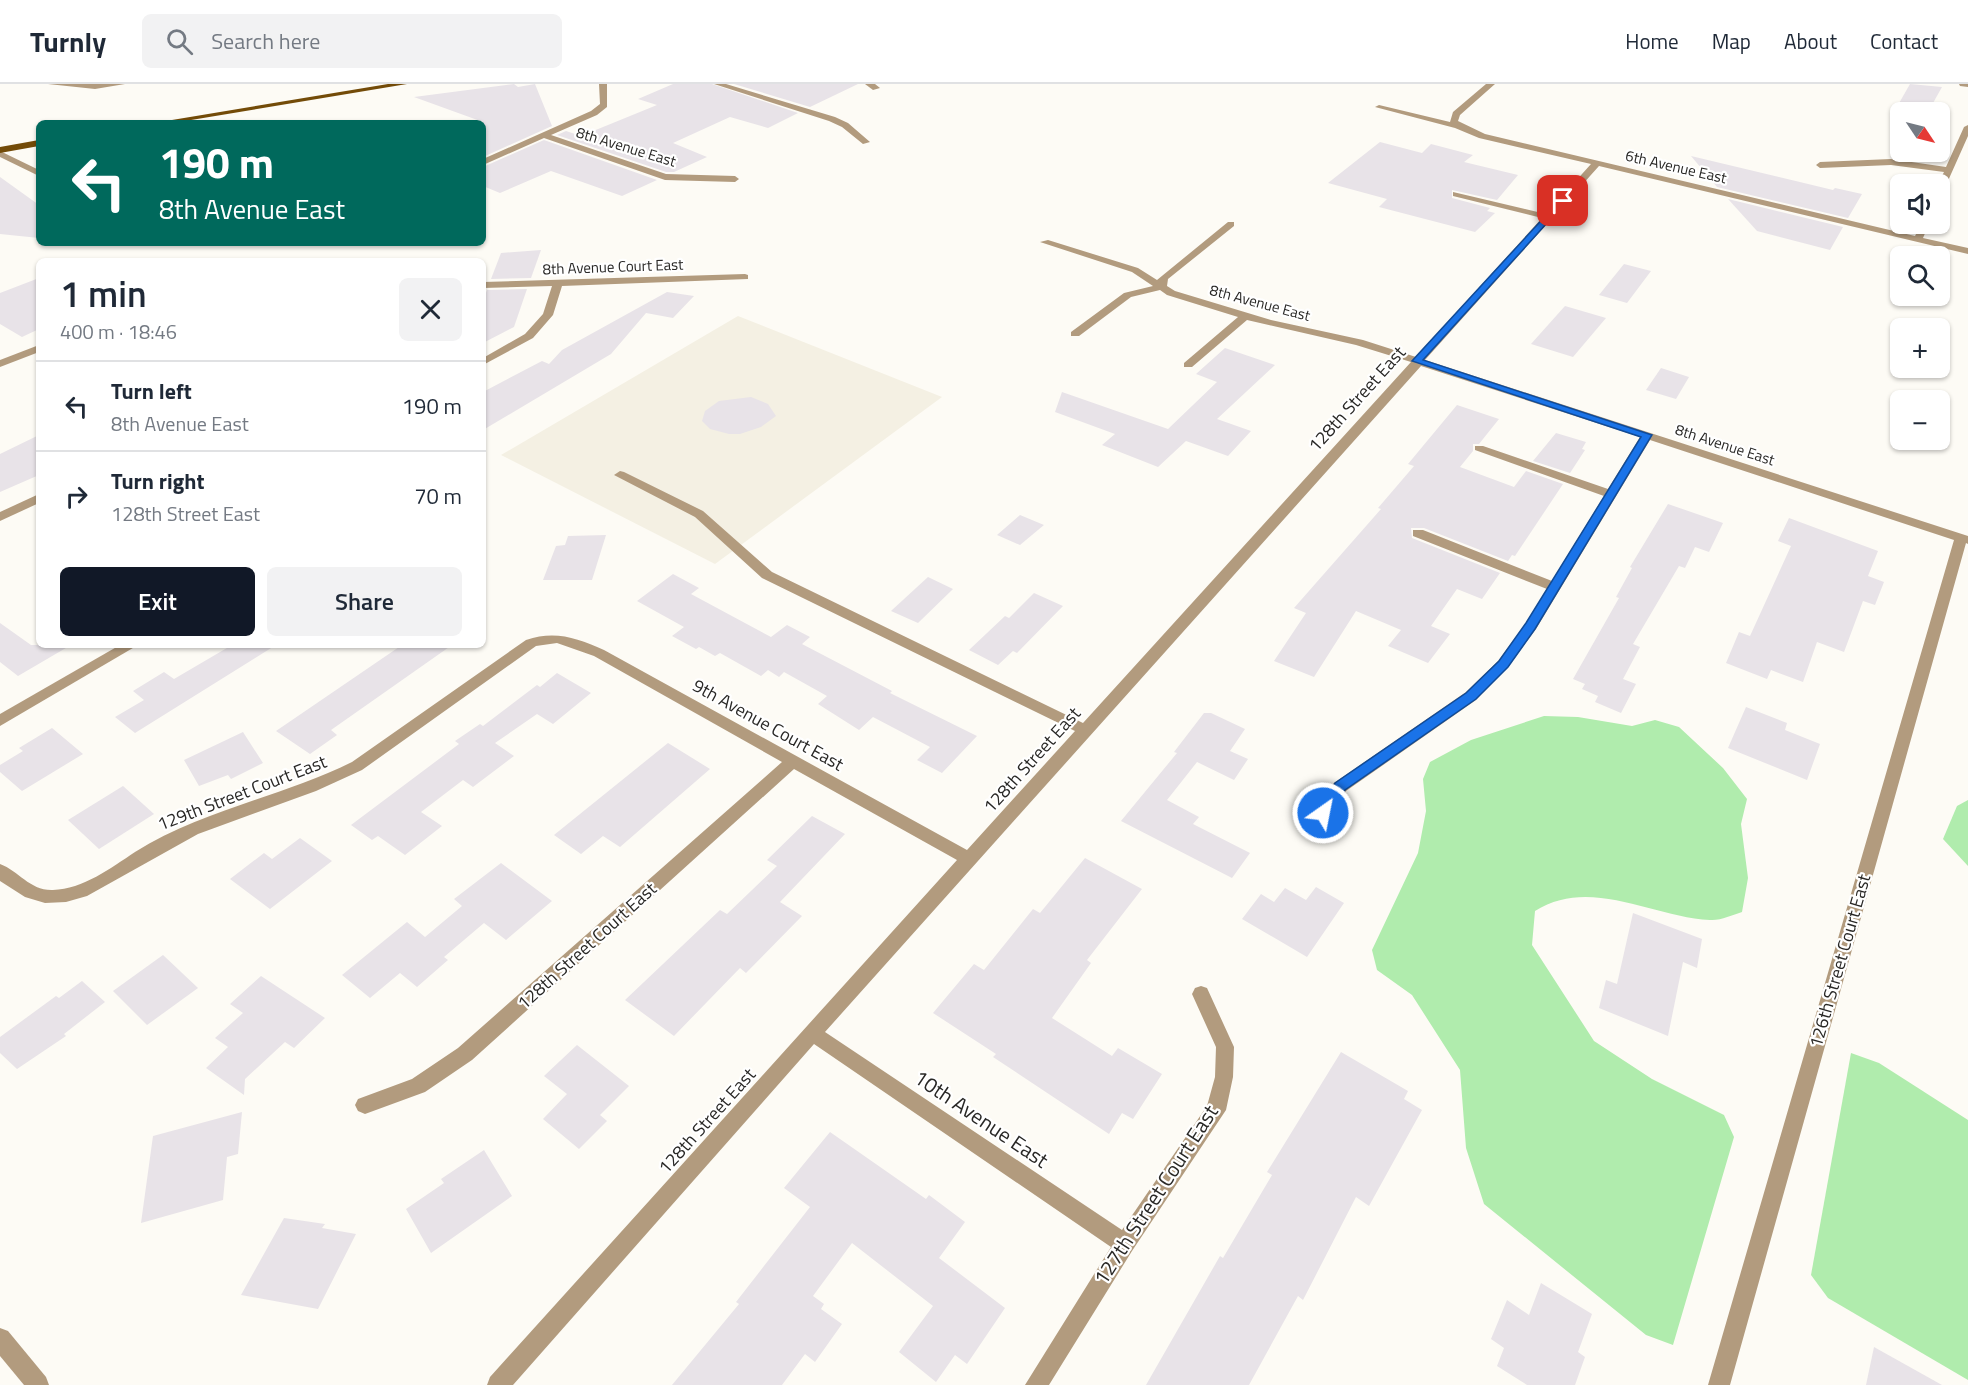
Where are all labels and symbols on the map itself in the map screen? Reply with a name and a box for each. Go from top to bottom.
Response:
north arrow [1890,102,1950,162]
street label: 8th Avenue East [573,120,680,173]
street label: 6th Avenue East [1623,144,1730,190]
pin [1537,175,1588,226]
street label: 8th Avenue Court East [542,253,685,280]
street label: 8th Avenue East [1207,278,1314,327]
street label: 128th Street East [1302,339,1412,458]
street label: 8th Avenue East [1672,418,1779,472]
street label: 9th Avenue Court East [688,672,849,778]
street label: 128th Street East [977,700,1087,819]
street label: 129th Street Court East [153,748,331,837]
position arrow [1291,781,1355,845]
street label: 126th Street Court East [1802,870,1877,1051]
street label: 128th Street Court East [511,875,663,1016]
street label: 128th Street East [652,1061,762,1180]
street label: 10th Avenue East [908,1061,1056,1176]
street label: 127th Street Court East [1085,1097,1226,1291]

